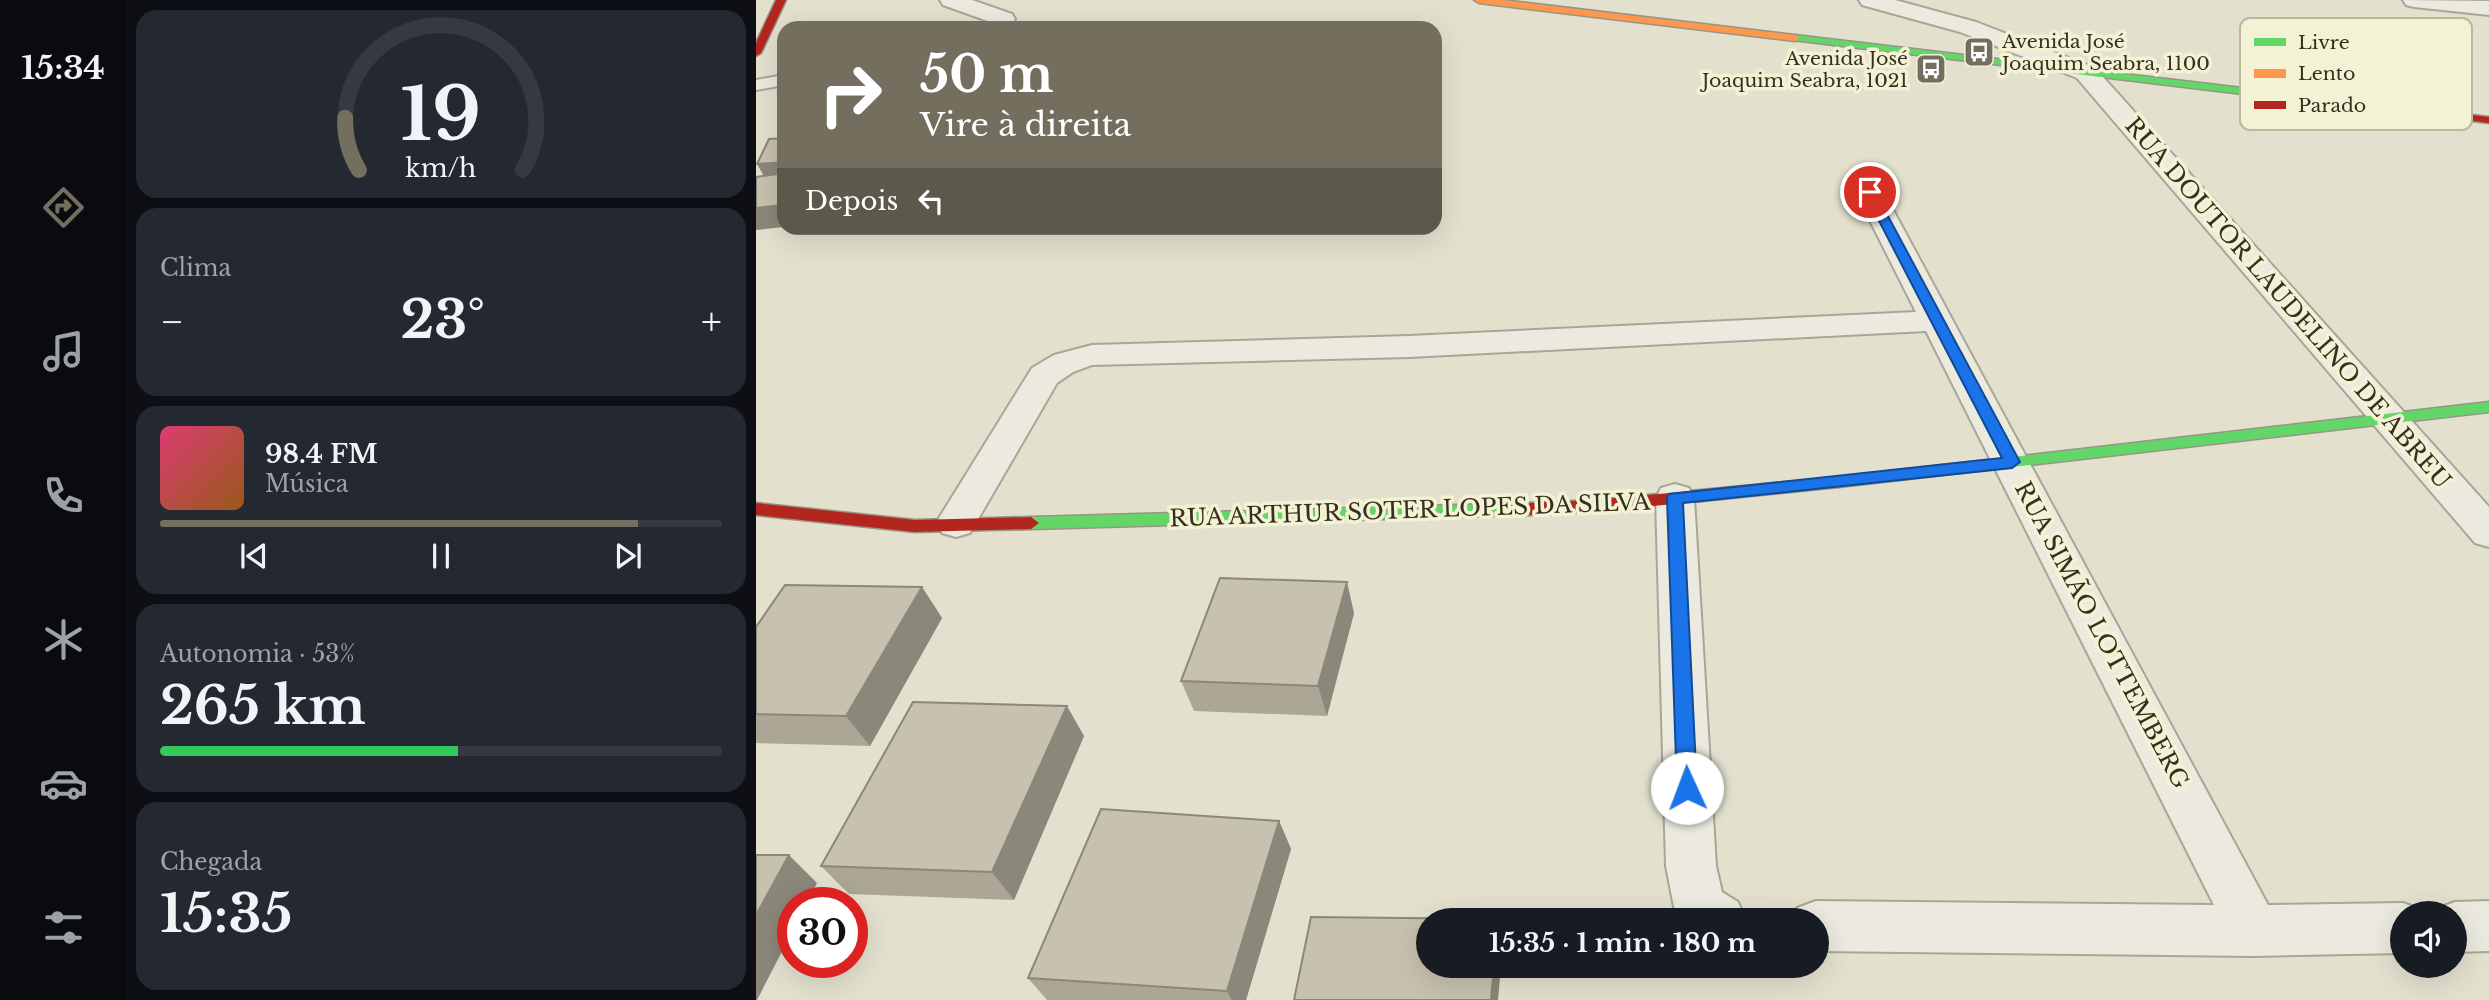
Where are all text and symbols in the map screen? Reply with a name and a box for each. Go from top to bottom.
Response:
legend [2240,18,2472,130]
place label: Avenida José Joaquim Seabra, 1100 [1999,30,2210,75]
text: Livre [2298,31,2350,54]
bus stop icon: Avenida José Joaquim Seabra, 1100 [1962,35,1996,69]
text: 50 m [920,44,1053,105]
place label: Avenida José Joaquim Seabra, 1021 [1699,47,1908,92]
text: 15:34 [21,48,105,88]
icon: right [805,49,896,140]
bus stop icon: Avenida José Joaquim Seabra, 1021 [1914,52,1948,86]
text: Lento [2298,62,2355,85]
text: 19 [401,69,481,160]
text: Parado [2298,94,2366,117]
text: Vire à direita [920,105,1131,145]
street label: RUA DOUTOR LAUDELINO DE ABREU [2119,112,2457,494]
text: km/h [406,153,476,184]
pin [1840,162,1900,222]
icon: arrive [1851,173,1889,211]
icon: left [912,182,950,220]
icon: directions [39,183,88,232]
text: Depois [805,185,898,217]
text: Clima [160,254,231,282]
text: 23° [400,288,485,352]
text: − [160,298,184,345]
text: + [701,298,722,345]
icon: music [39,327,88,376]
text: 98.4 FM [265,438,378,470]
text: Música [265,470,348,498]
icon: phone [39,471,88,520]
street label: RUA SIMÃO LOTTEMBERG [2009,476,2196,793]
street label: RUA ARTHUR SOTER LOPES DA SILVA [1169,488,1652,532]
icon: previous [235,537,273,575]
icon: pause [422,537,460,575]
icon: next [609,537,647,575]
icon: climate [39,615,88,664]
text: Autonomia · 53% [160,640,355,668]
text: 265 km [160,674,366,738]
position arrow [1650,751,1724,825]
icon: car [39,759,88,808]
text: Chegada [160,848,262,876]
text: 15:35 [160,882,292,946]
speed limit sign: 30 [777,887,868,978]
map controls [2390,901,2467,978]
button: sound [2390,901,2467,978]
icon: filters [39,903,88,952]
text: 15:35 · 1 min · 180 m [1489,927,1756,959]

